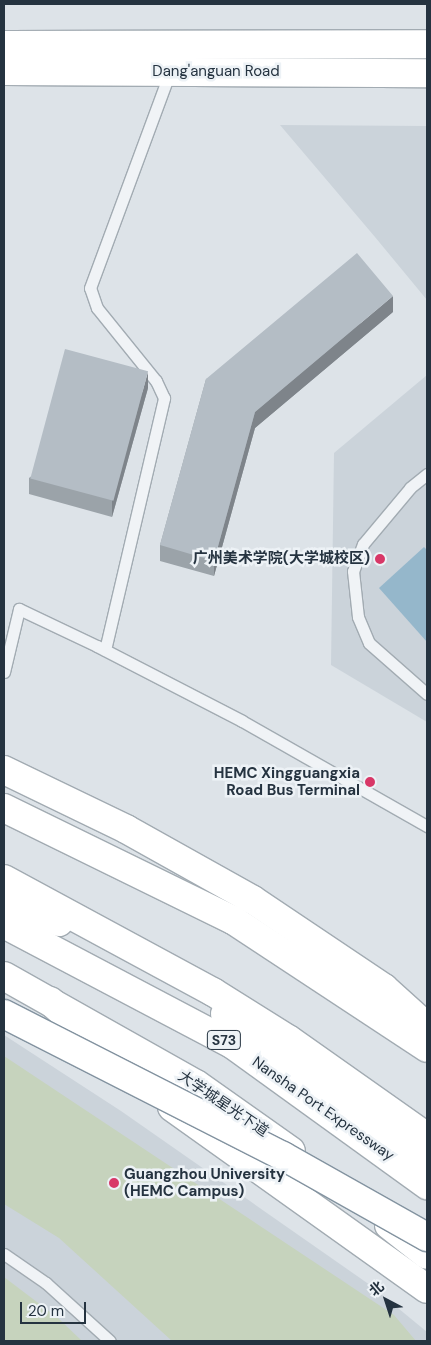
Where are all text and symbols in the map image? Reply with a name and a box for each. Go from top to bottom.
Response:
street label: Dang'anguan Road [152,63,280,81]
place label: 广州美术学院(大学城校区) [193,550,370,568]
marker: 广州美术学院(大学城校区) [374,553,386,565]
place label: HEMC Xingguangxia Road Bus Terminal [214,764,360,799]
marker: HEMC Xingguangxia Road Bus Terminal [364,776,376,788]
road number: S73 [206,1028,242,1052]
street label: Nansha Port Expressway [248,1053,398,1165]
street label: 大学城星光下道 [174,1067,272,1141]
place label: Guangzhou University (HEMC Campus) [124,1165,285,1200]
marker: Guangzhou University (HEMC Campus) [108,1177,120,1189]
north arrow [361,1275,411,1325]
text: 北 [365,1277,388,1300]
scale bar [22,1292,89,1324]
text: 20 m [28,1301,64,1321]

